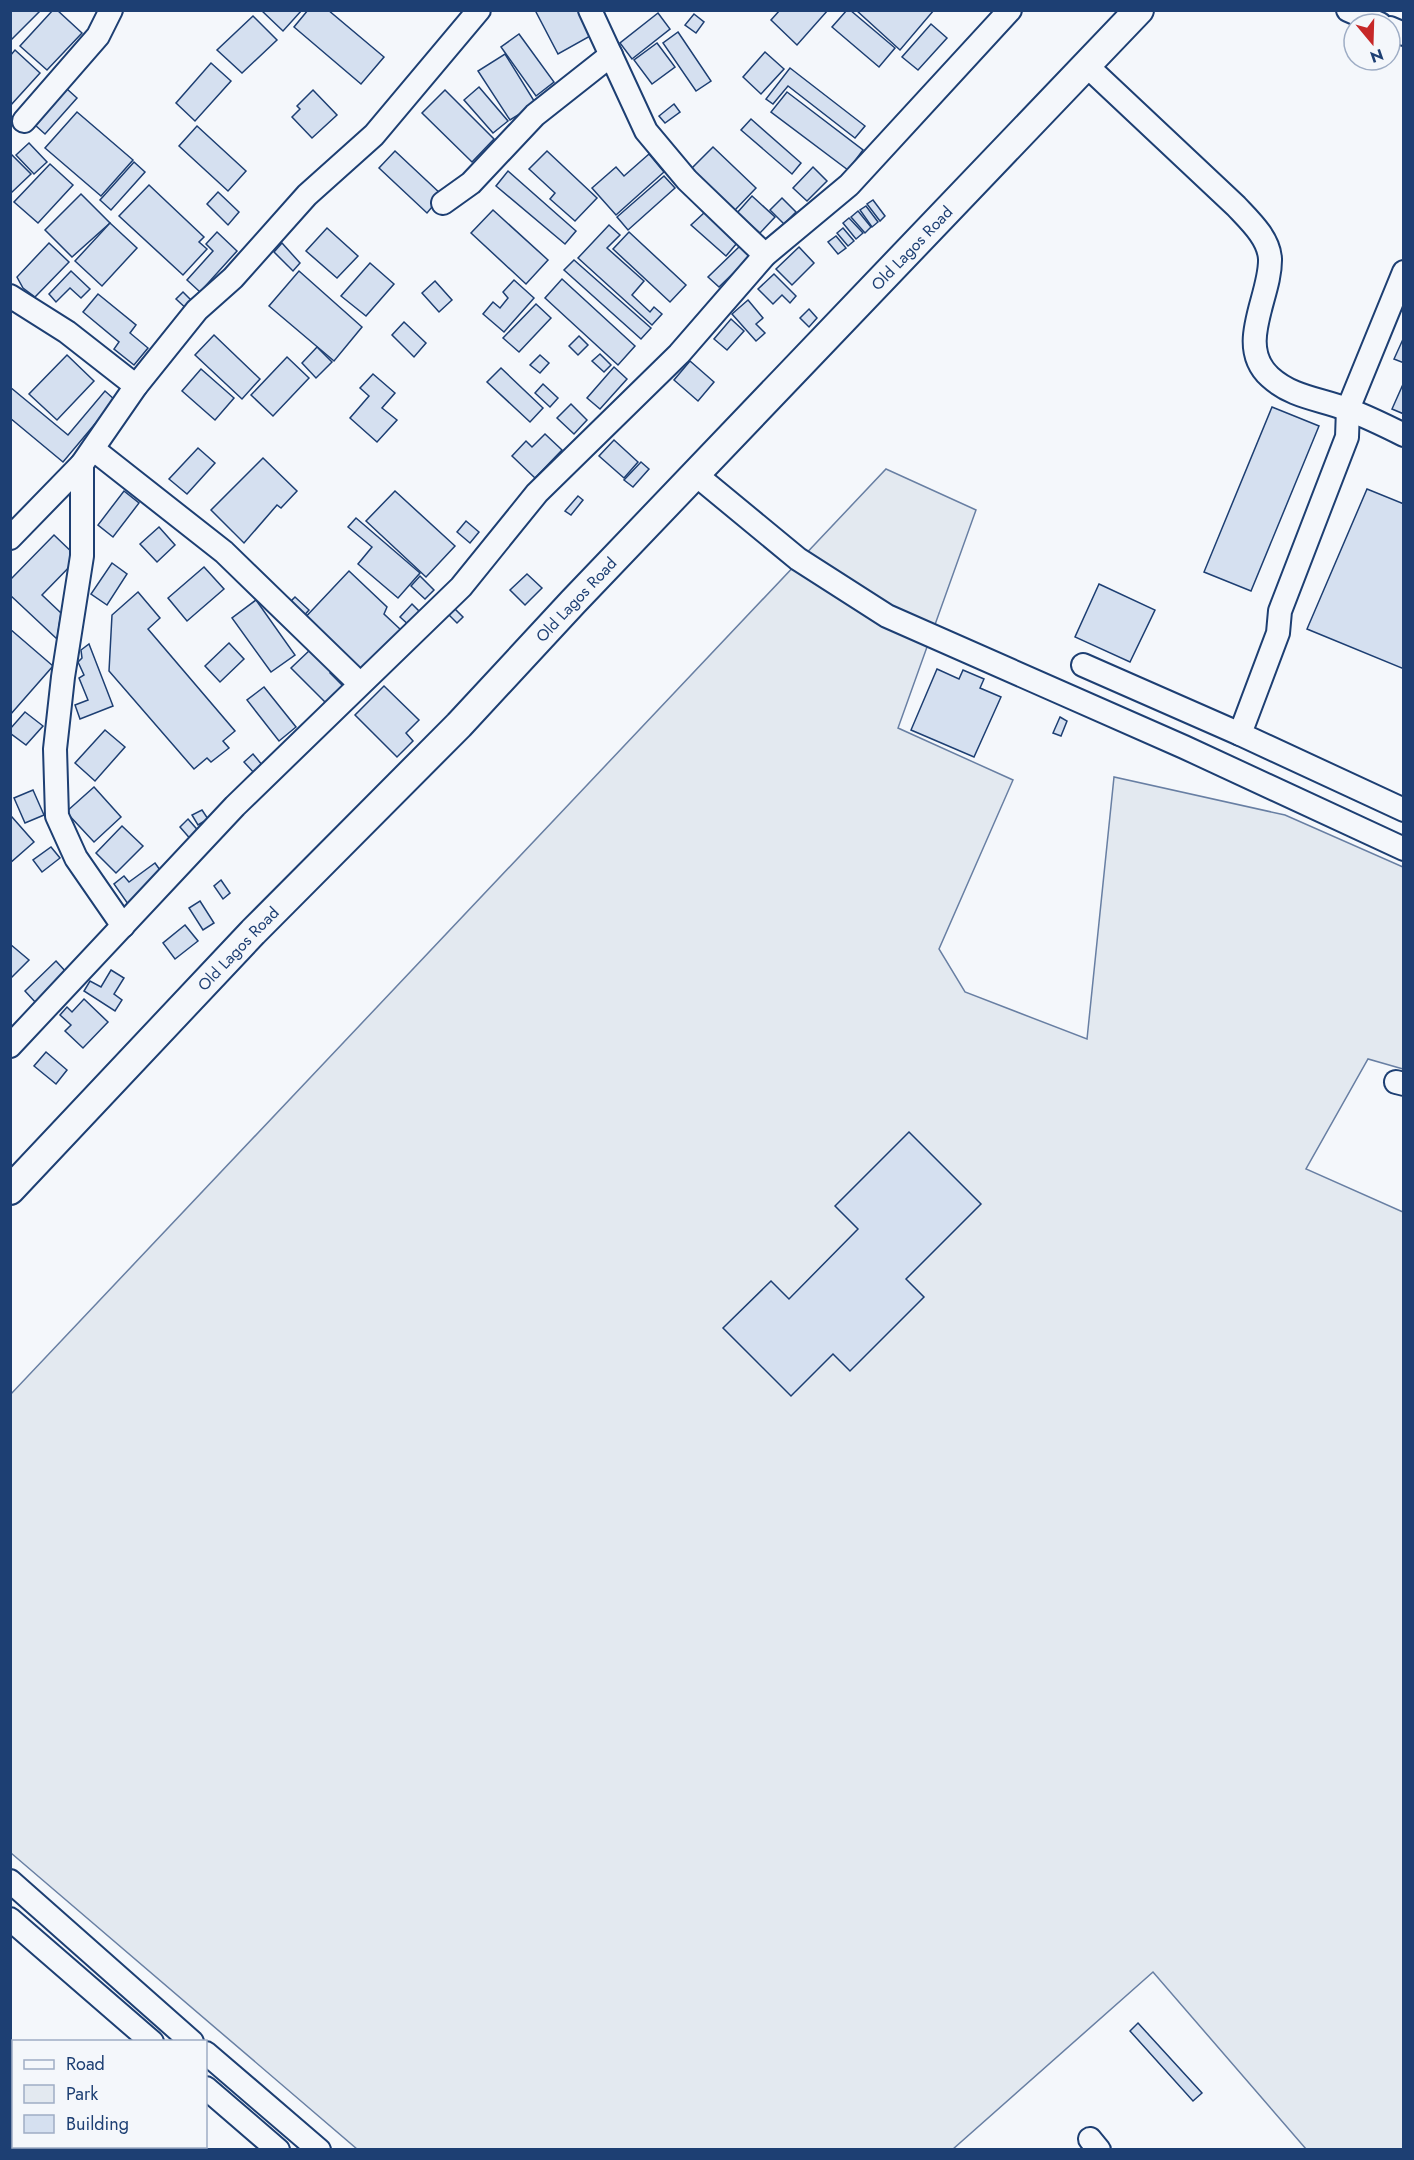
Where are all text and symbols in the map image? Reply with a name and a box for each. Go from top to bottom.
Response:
north arrow [1342,12,1402,72]
text: N [1367,43,1386,69]
street label: Old Lagos Road [866,201,958,296]
street label: Old Lagos Road [531,552,622,647]
street label: Old Lagos Road [192,902,284,996]
legend [12,2040,207,2148]
text: Road [66,2051,105,2077]
text: Park [66,2081,98,2107]
text: Building [66,2111,129,2137]

